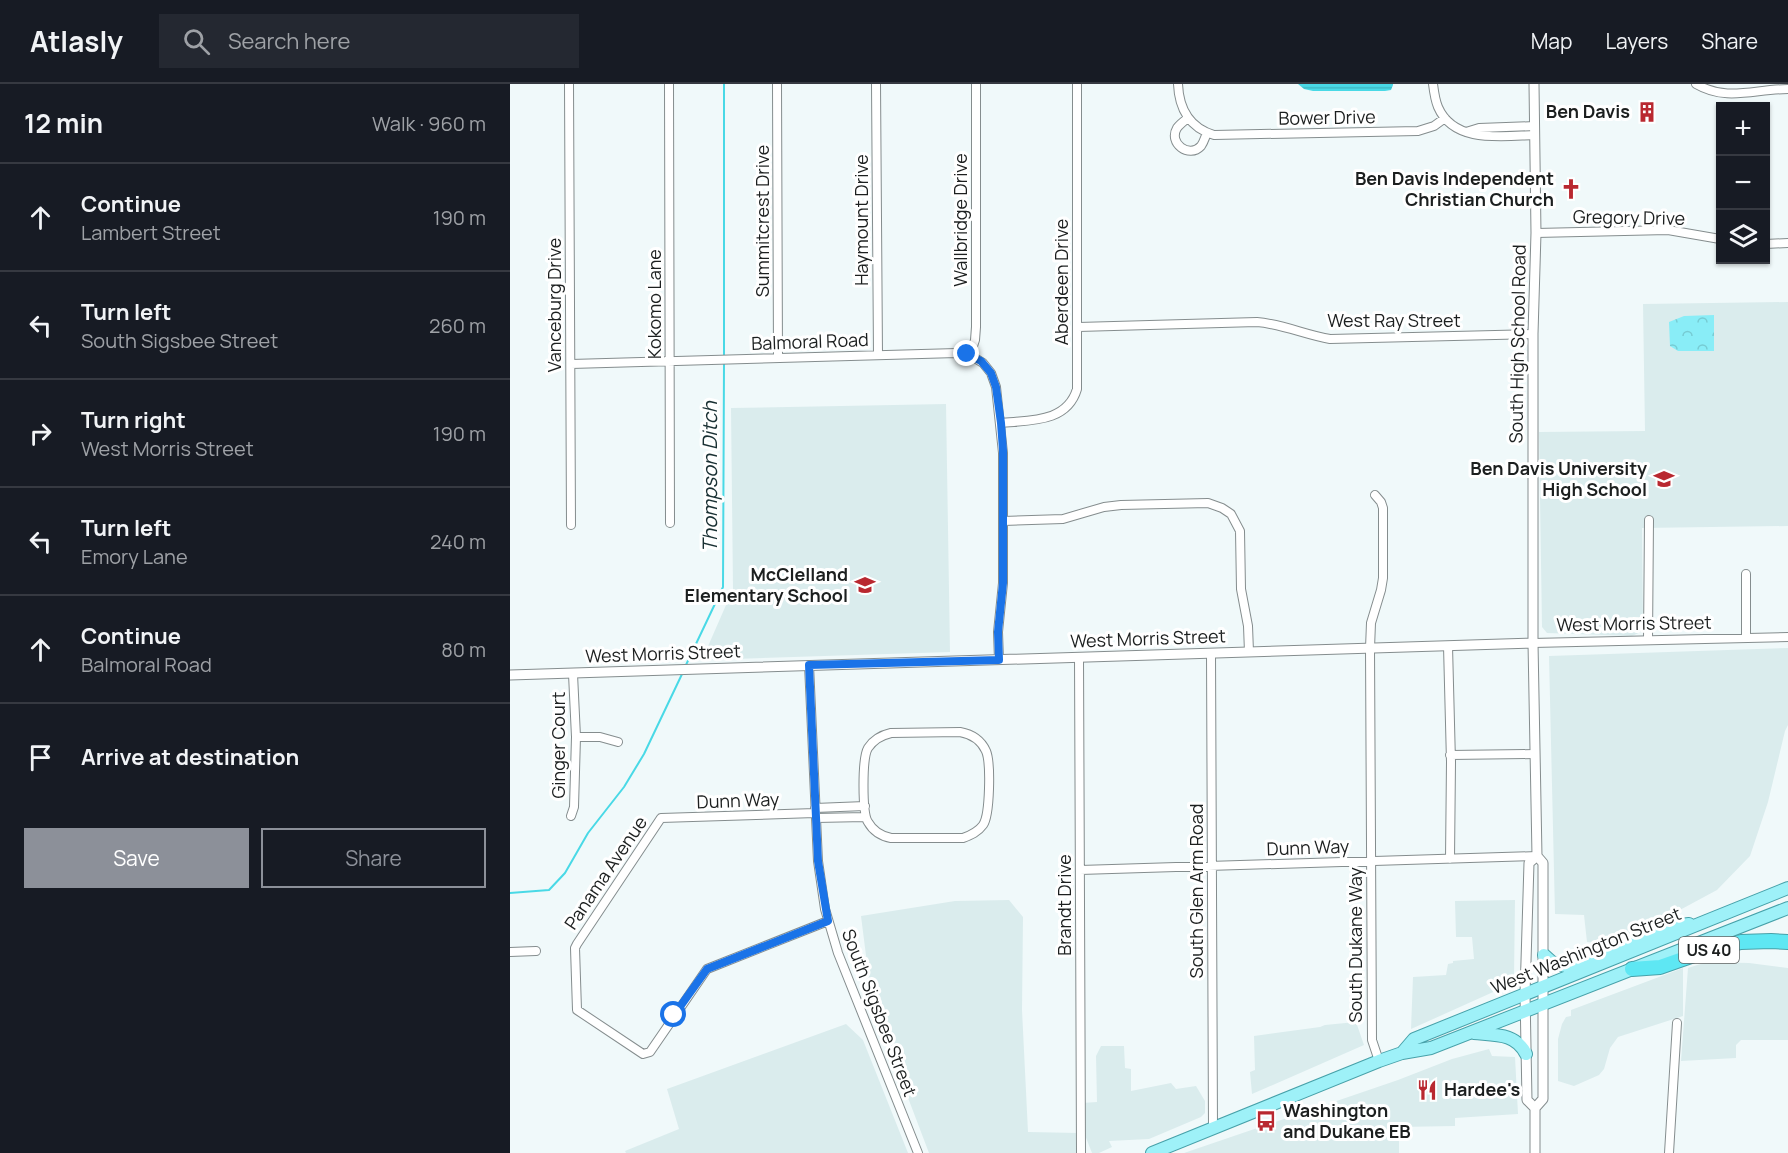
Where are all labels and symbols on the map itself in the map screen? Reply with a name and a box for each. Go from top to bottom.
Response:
place label: Ben Davis [1546,99,1630,123]
building icon: Ben Davis [1635,100,1659,124]
street label: Bower Drive [1278,104,1376,130]
street label: Summitcrest Drive [750,145,774,297]
street label: Wallbridge Drive [948,153,972,287]
street label: Haymount Drive [849,154,873,286]
place label: Ben Davis Independent Christian Church [1355,166,1554,211]
church icon: Ben Davis Independent Christian Church [1559,177,1583,201]
street label: Gregory Drive [1573,204,1685,230]
street label: Aberdeen Drive [1049,219,1073,345]
street label: Vanceburg Drive [542,238,566,372]
street label: South High School Road [1503,244,1531,444]
street label: Kokomo Lane [642,249,666,359]
street label: West Ray Street [1327,308,1461,332]
street label: Balmoral Road [751,327,869,355]
route end [953,340,979,366]
water label: Thompson Ditch [696,400,723,553]
place label: Ben Davis University High School [1470,456,1647,501]
school or university icon: Ben Davis University High School [1652,467,1676,491]
place label: McClelland Elementary School [685,562,848,607]
school or university icon: McClelland Elementary School [853,573,877,597]
street label: West Morris Street [1556,610,1712,636]
street label: West Morris Street [1070,623,1226,653]
street label: West Morris Street [585,638,741,668]
street label: Ginger Court [546,692,570,798]
street label: Dunn Way [696,787,780,813]
street label: South Glen Arm Road [1184,804,1208,978]
street label: Panama Avenue [558,811,652,934]
street label: Dunn Way [1266,834,1350,860]
street label: Brandt Drive [1052,854,1076,956]
street label: South Dukane Way [1343,867,1367,1023]
street label: West Washington Street [1487,901,1684,999]
street label: South Sigsbee Street [837,925,923,1100]
road number: US 40 [1679,937,1739,963]
route start [660,1001,686,1027]
place label: Hardee's [1444,1077,1520,1101]
restaurant icon: Hardee's [1415,1078,1439,1102]
place label: Washington and Dukane EB [1283,1098,1411,1143]
bus stop icon: Washington and Dukane EB [1254,1109,1278,1133]

